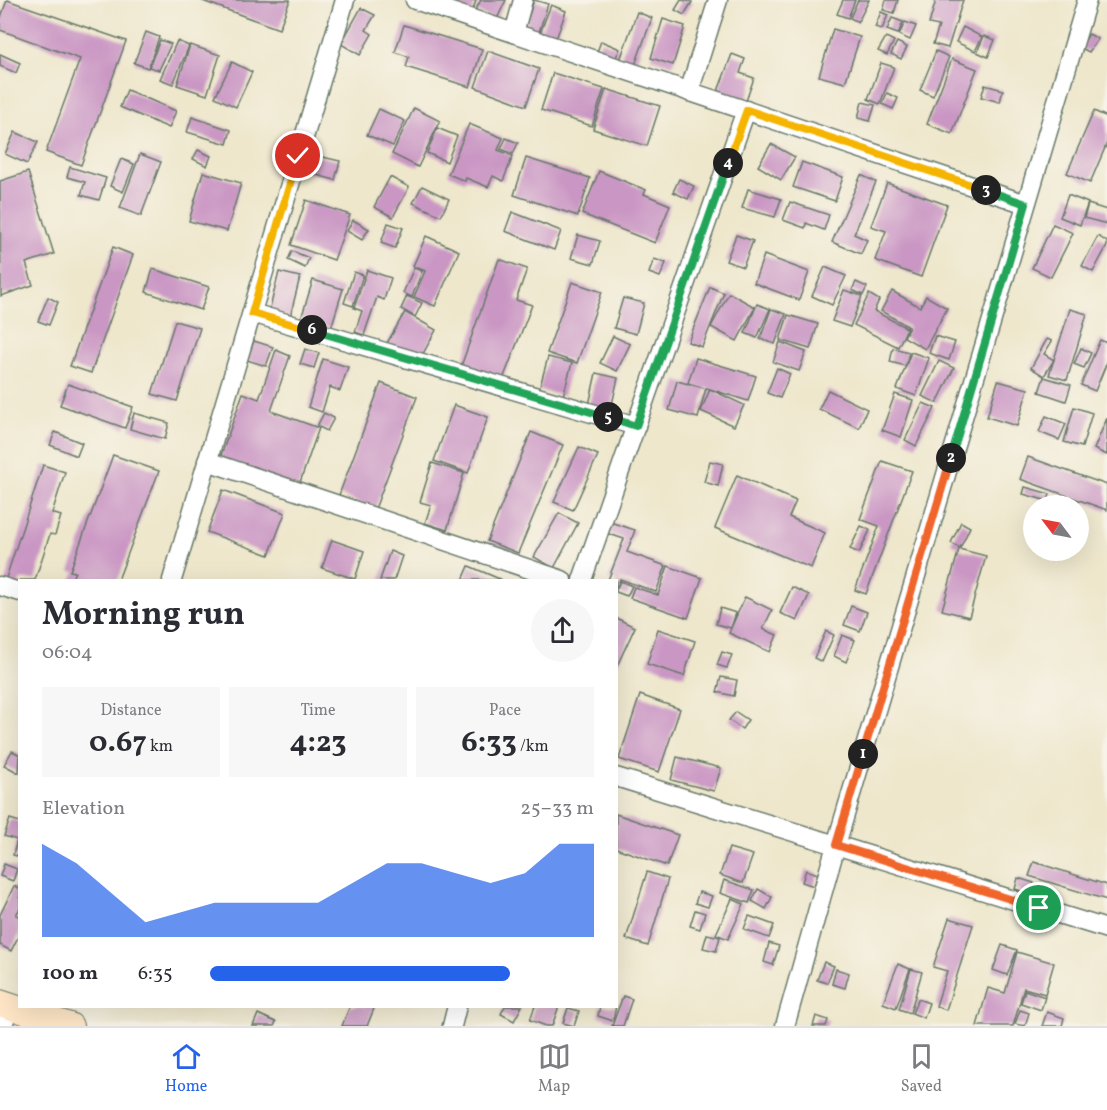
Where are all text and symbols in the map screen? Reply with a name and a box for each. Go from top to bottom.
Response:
pin [272,130,323,181]
icon: check [281,139,314,172]
pin: 4 [713,148,743,178]
text: 4 [723,152,733,174]
pin: 3 [971,175,1001,205]
text: 3 [982,179,990,201]
pin: 6 [297,315,327,345]
text: 6 [308,319,316,341]
pin: 5 [593,402,623,432]
text: 5 [604,406,612,428]
pin: 2 [936,443,966,473]
text: 2 [947,447,955,469]
north arrow [1023,495,1089,561]
map controls [1023,495,1089,561]
text: Morning run [42,593,245,639]
button: share [531,599,594,662]
text: 06:04 [42,639,93,667]
text: Distance [100,700,162,722]
text: Time [300,700,336,722]
text: Pace [489,700,521,722]
text: 0.67 [89,722,147,764]
text: 4:23 [289,722,347,764]
text: 6:33 [461,722,517,764]
text: km [147,736,173,758]
text: /km [517,736,549,758]
pin: 1 [848,739,878,769]
text: 1 [860,743,866,765]
text: Elevation [42,795,125,823]
text: 25–33 m [520,795,594,823]
pin [1013,882,1064,933]
icon: arrive [1022,891,1055,924]
text: 100 m [42,960,98,988]
text: 6:35 [138,960,173,988]
tab: Home [165,1040,207,1098]
tab: Map [538,1040,571,1098]
tab: Saved [901,1040,942,1098]

